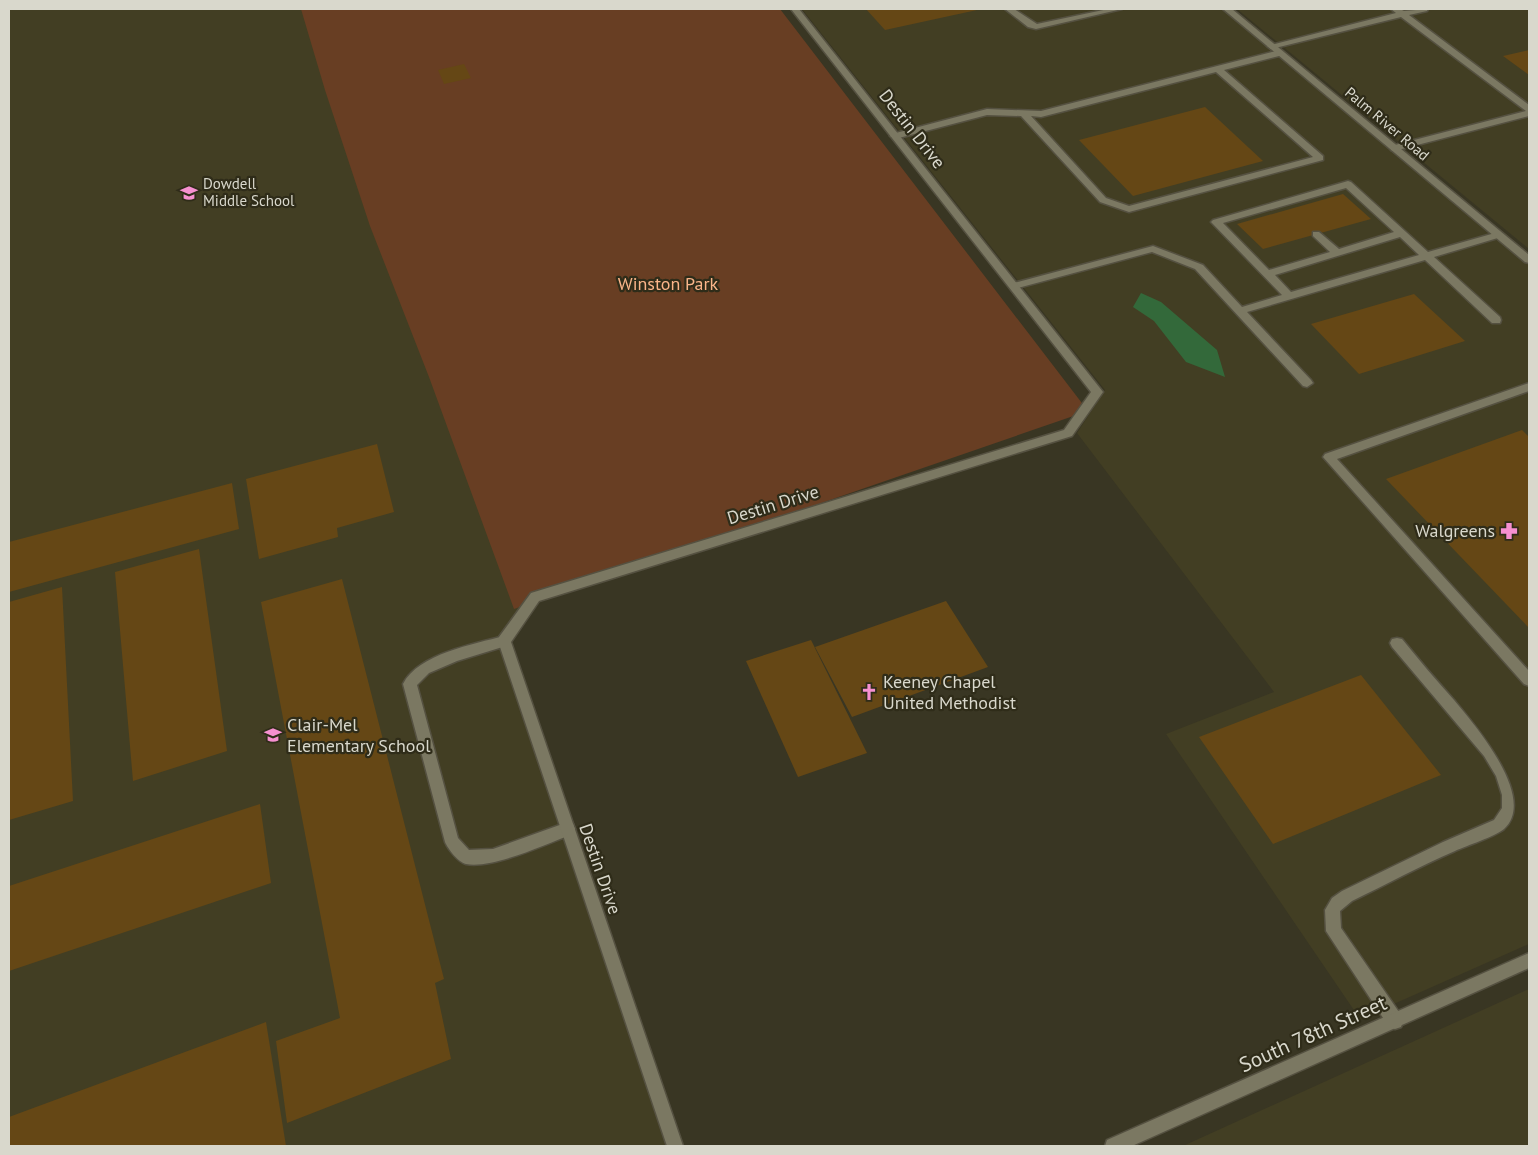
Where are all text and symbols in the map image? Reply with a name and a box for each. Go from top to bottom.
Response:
street label: Palm River Road [1341,83,1433,164]
street label: Destin Drive [874,84,951,173]
place label: Dowdell Middle School [203,174,295,210]
school or university icon: Dowdell Middle School [179,183,199,203]
park label: Winston Park [618,272,719,295]
street label: Destin Drive [724,480,821,529]
place label: Walgreens [1415,519,1495,542]
pharmacy icon: Walgreens [1499,521,1519,541]
place label: Keeney Chapel United Methodist [883,670,1016,714]
church icon: Keeney Chapel United Methodist [859,682,879,702]
place label: Clair-Mel Elementary School [287,713,431,757]
school or university icon: Clair-Mel Elementary School [263,725,283,745]
street label: Destin Drive [574,820,627,917]
street label: South 78th Street [1235,989,1391,1078]

